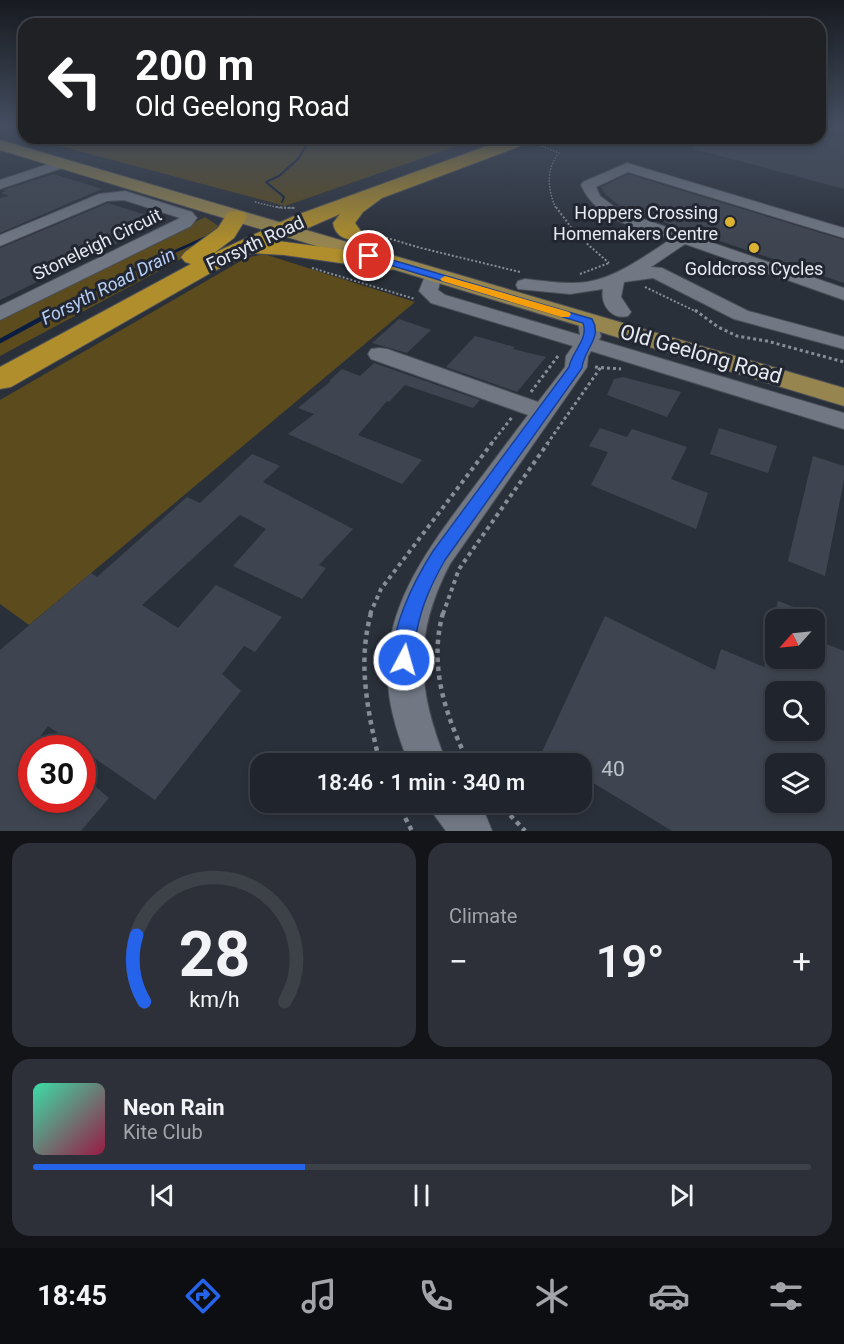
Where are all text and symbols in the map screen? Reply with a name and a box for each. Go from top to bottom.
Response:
text: 200 m [135,41,254,90]
icon: left [36,42,114,120]
text: Old Geelong Road [135,91,350,123]
place label: Hoppers Crossing Homemakers Centre [553,202,718,244]
street label: Stoneleigh Circuit [29,204,165,284]
street label: Forsyth Road [203,211,307,275]
marker: Hoppers Crossing Homemakers Centre [723,215,737,229]
pin [343,230,394,281]
icon: arrive [352,239,385,272]
marker: Goldcross Cycles [747,241,761,255]
water label: Forsyth Road Drain [38,243,178,329]
place label: Goldcross Cycles [685,258,823,279]
street label: Old Geelong Road [617,319,785,389]
north arrow [765,609,825,669]
map controls [765,609,825,813]
position arrow [372,628,436,692]
button: search [765,681,825,741]
speed limit sign: 30 [18,735,96,813]
button: layers [765,753,825,813]
house number: 40 [601,757,625,781]
text: 18:46 · 1 min · 340 m [317,770,525,795]
text: Climate [449,904,517,928]
text: 28 [178,918,250,991]
text: 19° [596,935,664,988]
text: − [449,942,468,981]
text: + [792,942,811,981]
text: km/h [189,987,239,1012]
text: Neon Rain [123,1095,225,1120]
text: Kite Club [123,1120,203,1144]
icon: previous [146,1179,179,1212]
icon: pause [405,1179,438,1212]
icon: next [665,1179,698,1212]
icon: directions [182,1275,224,1317]
icon: music [298,1275,340,1317]
icon: phone [415,1275,457,1317]
icon: climate [531,1275,573,1317]
icon: car [648,1275,690,1317]
icon: filters [765,1275,807,1317]
text: 18:45 [37,1280,107,1312]

